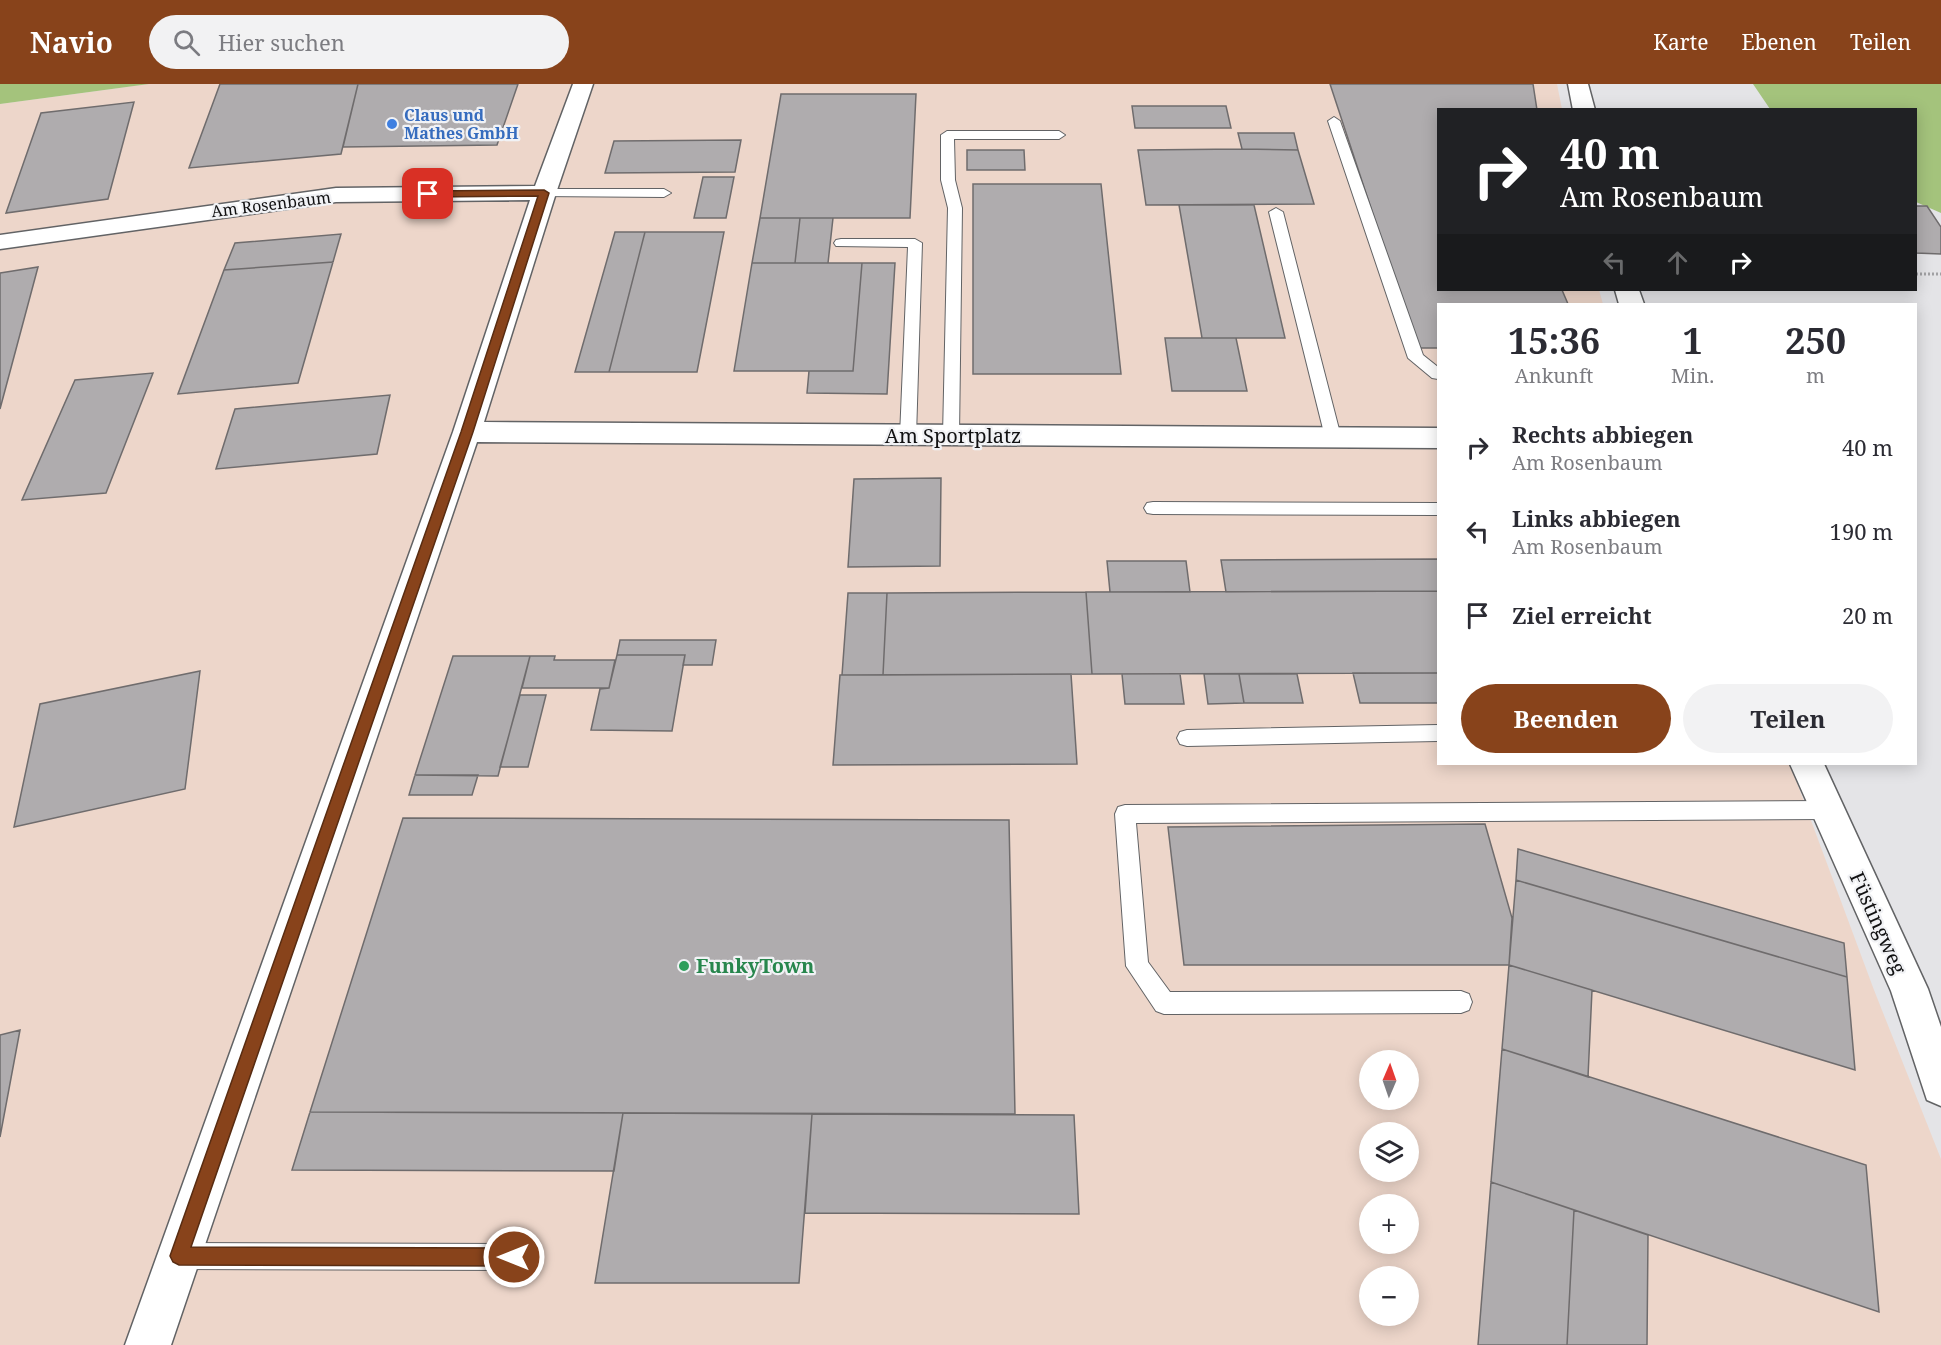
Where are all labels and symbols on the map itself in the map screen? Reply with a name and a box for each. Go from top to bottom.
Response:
place label: Claus und Mathes GmbH [404,104,519,144]
marker: Claus und Mathes GmbH [385,117,399,131]
pin [402,168,453,219]
street label: Am Rosenbaum [210,186,332,222]
street label: Am Sportplatz [885,422,1021,449]
street label: Füstingweg [1844,867,1913,978]
place label: FunkyTown [696,952,814,979]
marker: FunkyTown [677,959,691,973]
north arrow [1359,1050,1419,1110]
position arrow [482,1225,546,1289]

